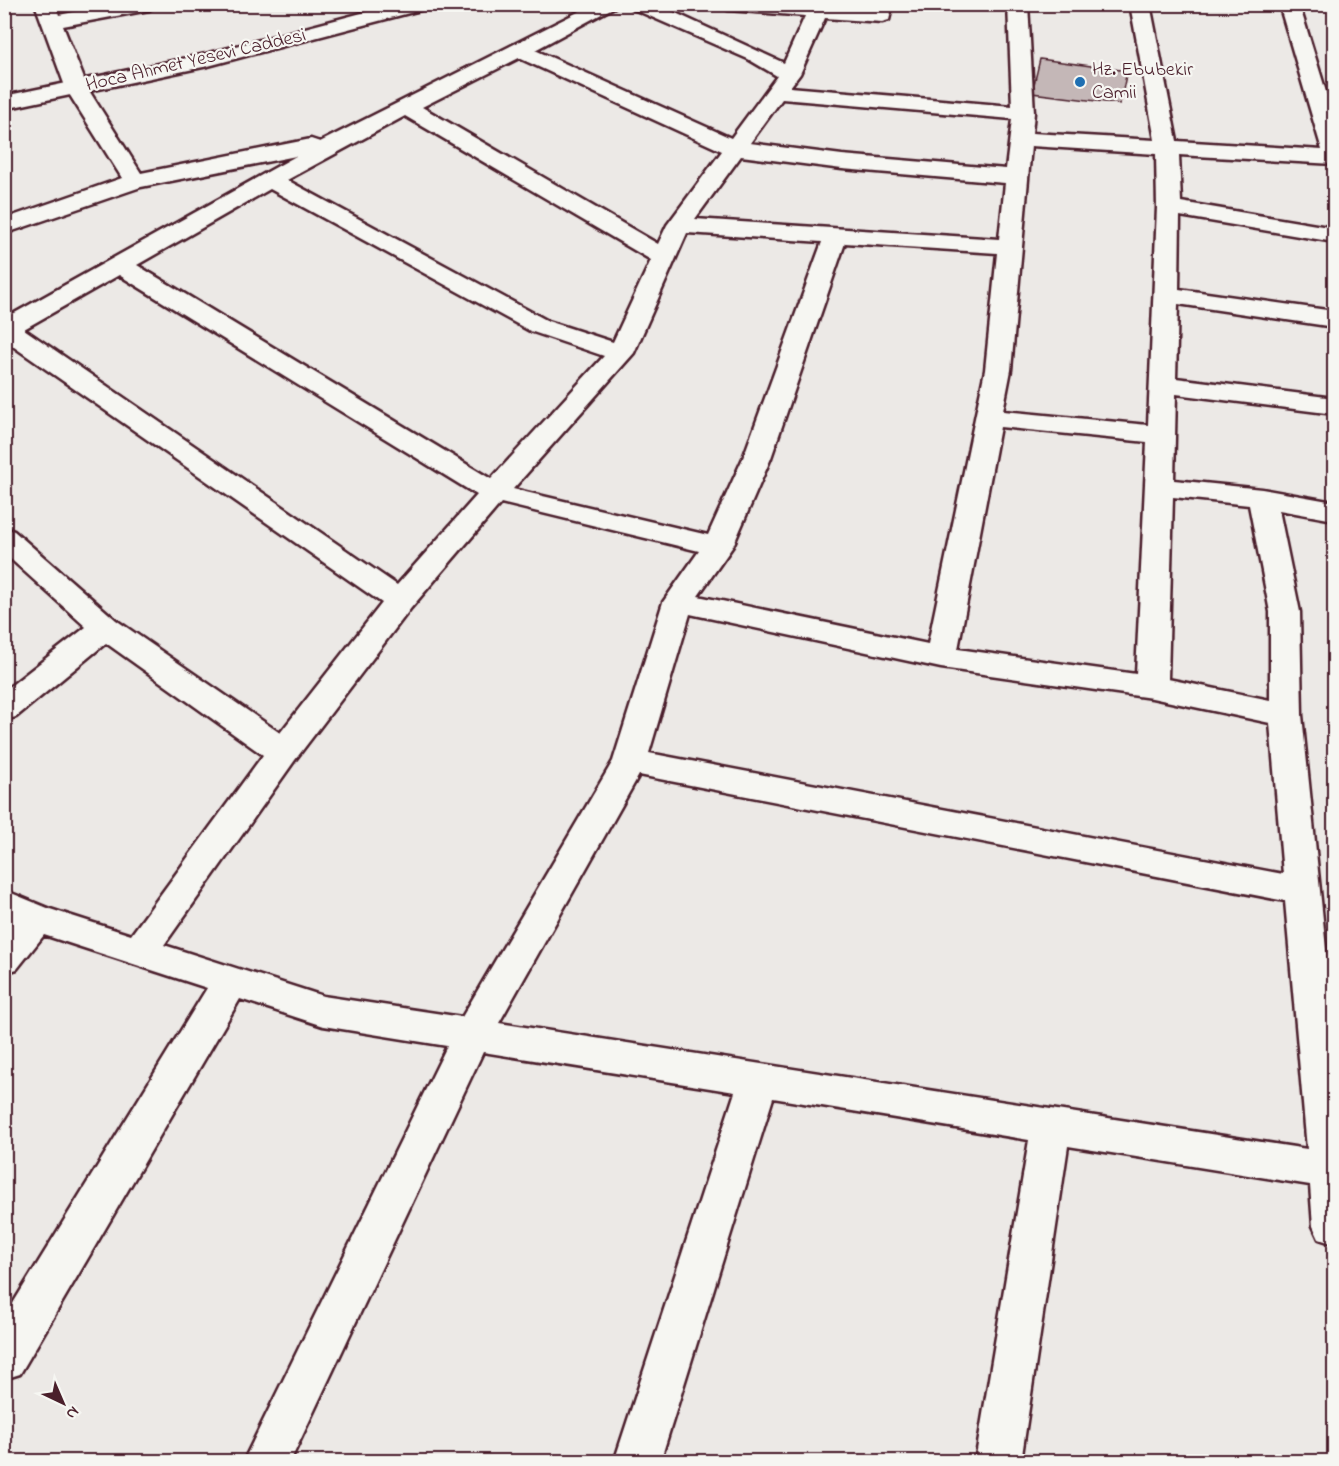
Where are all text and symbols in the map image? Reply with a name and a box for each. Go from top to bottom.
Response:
street label: Hoca Ahmet Yesevi Caddesi [83,22,309,100]
place label: Hz. Ebubekir Camii [1092,56,1194,108]
marker: Hz. Ebubekir Camii [1073,75,1087,89]
north arrow [33,1373,93,1433]
text: N [60,1400,84,1425]

